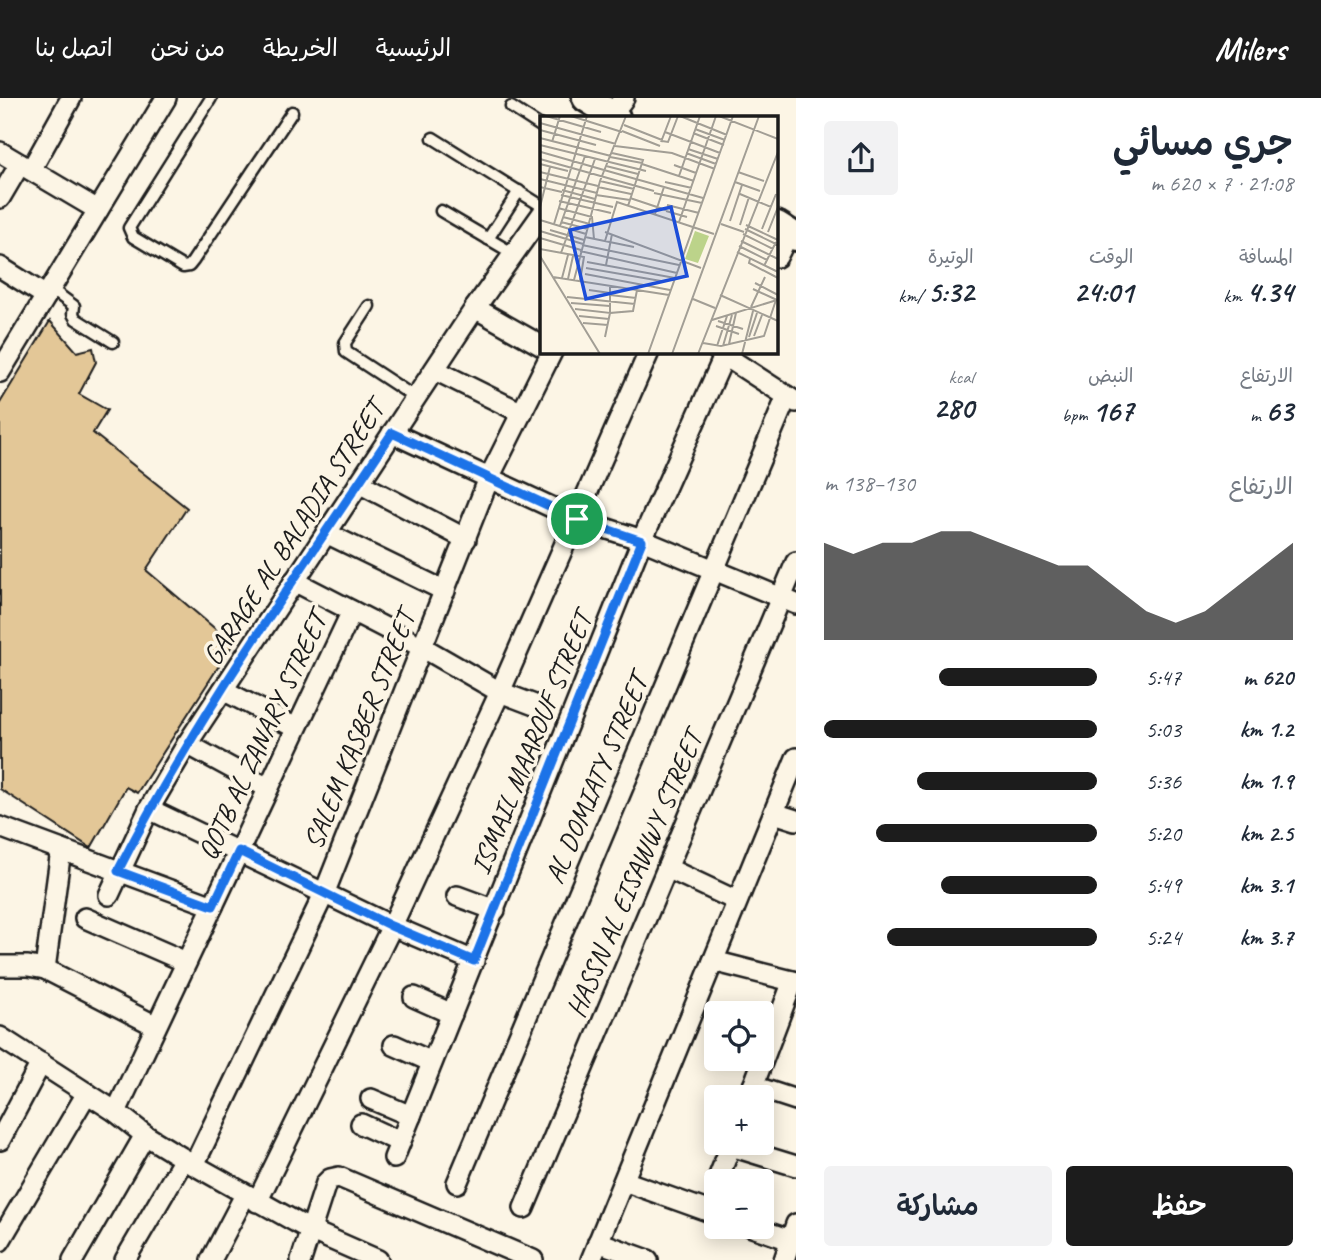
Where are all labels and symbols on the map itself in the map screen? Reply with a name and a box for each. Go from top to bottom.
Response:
inset map [540,116,778,354]
street label: GARAGE AL BALADIA STREET [195,388,395,672]
pin [547,489,607,549]
street label: SALEM KASBER STREET [295,599,425,854]
street label: QOTB AL ZANARY STREET [189,600,338,865]
street label: ISMAIL MAAROUF STREET [462,601,602,879]
street label: AL DOMIATY STREET [536,663,658,889]
street label: HASSN AL EISAWWY STREET [558,720,713,1022]

